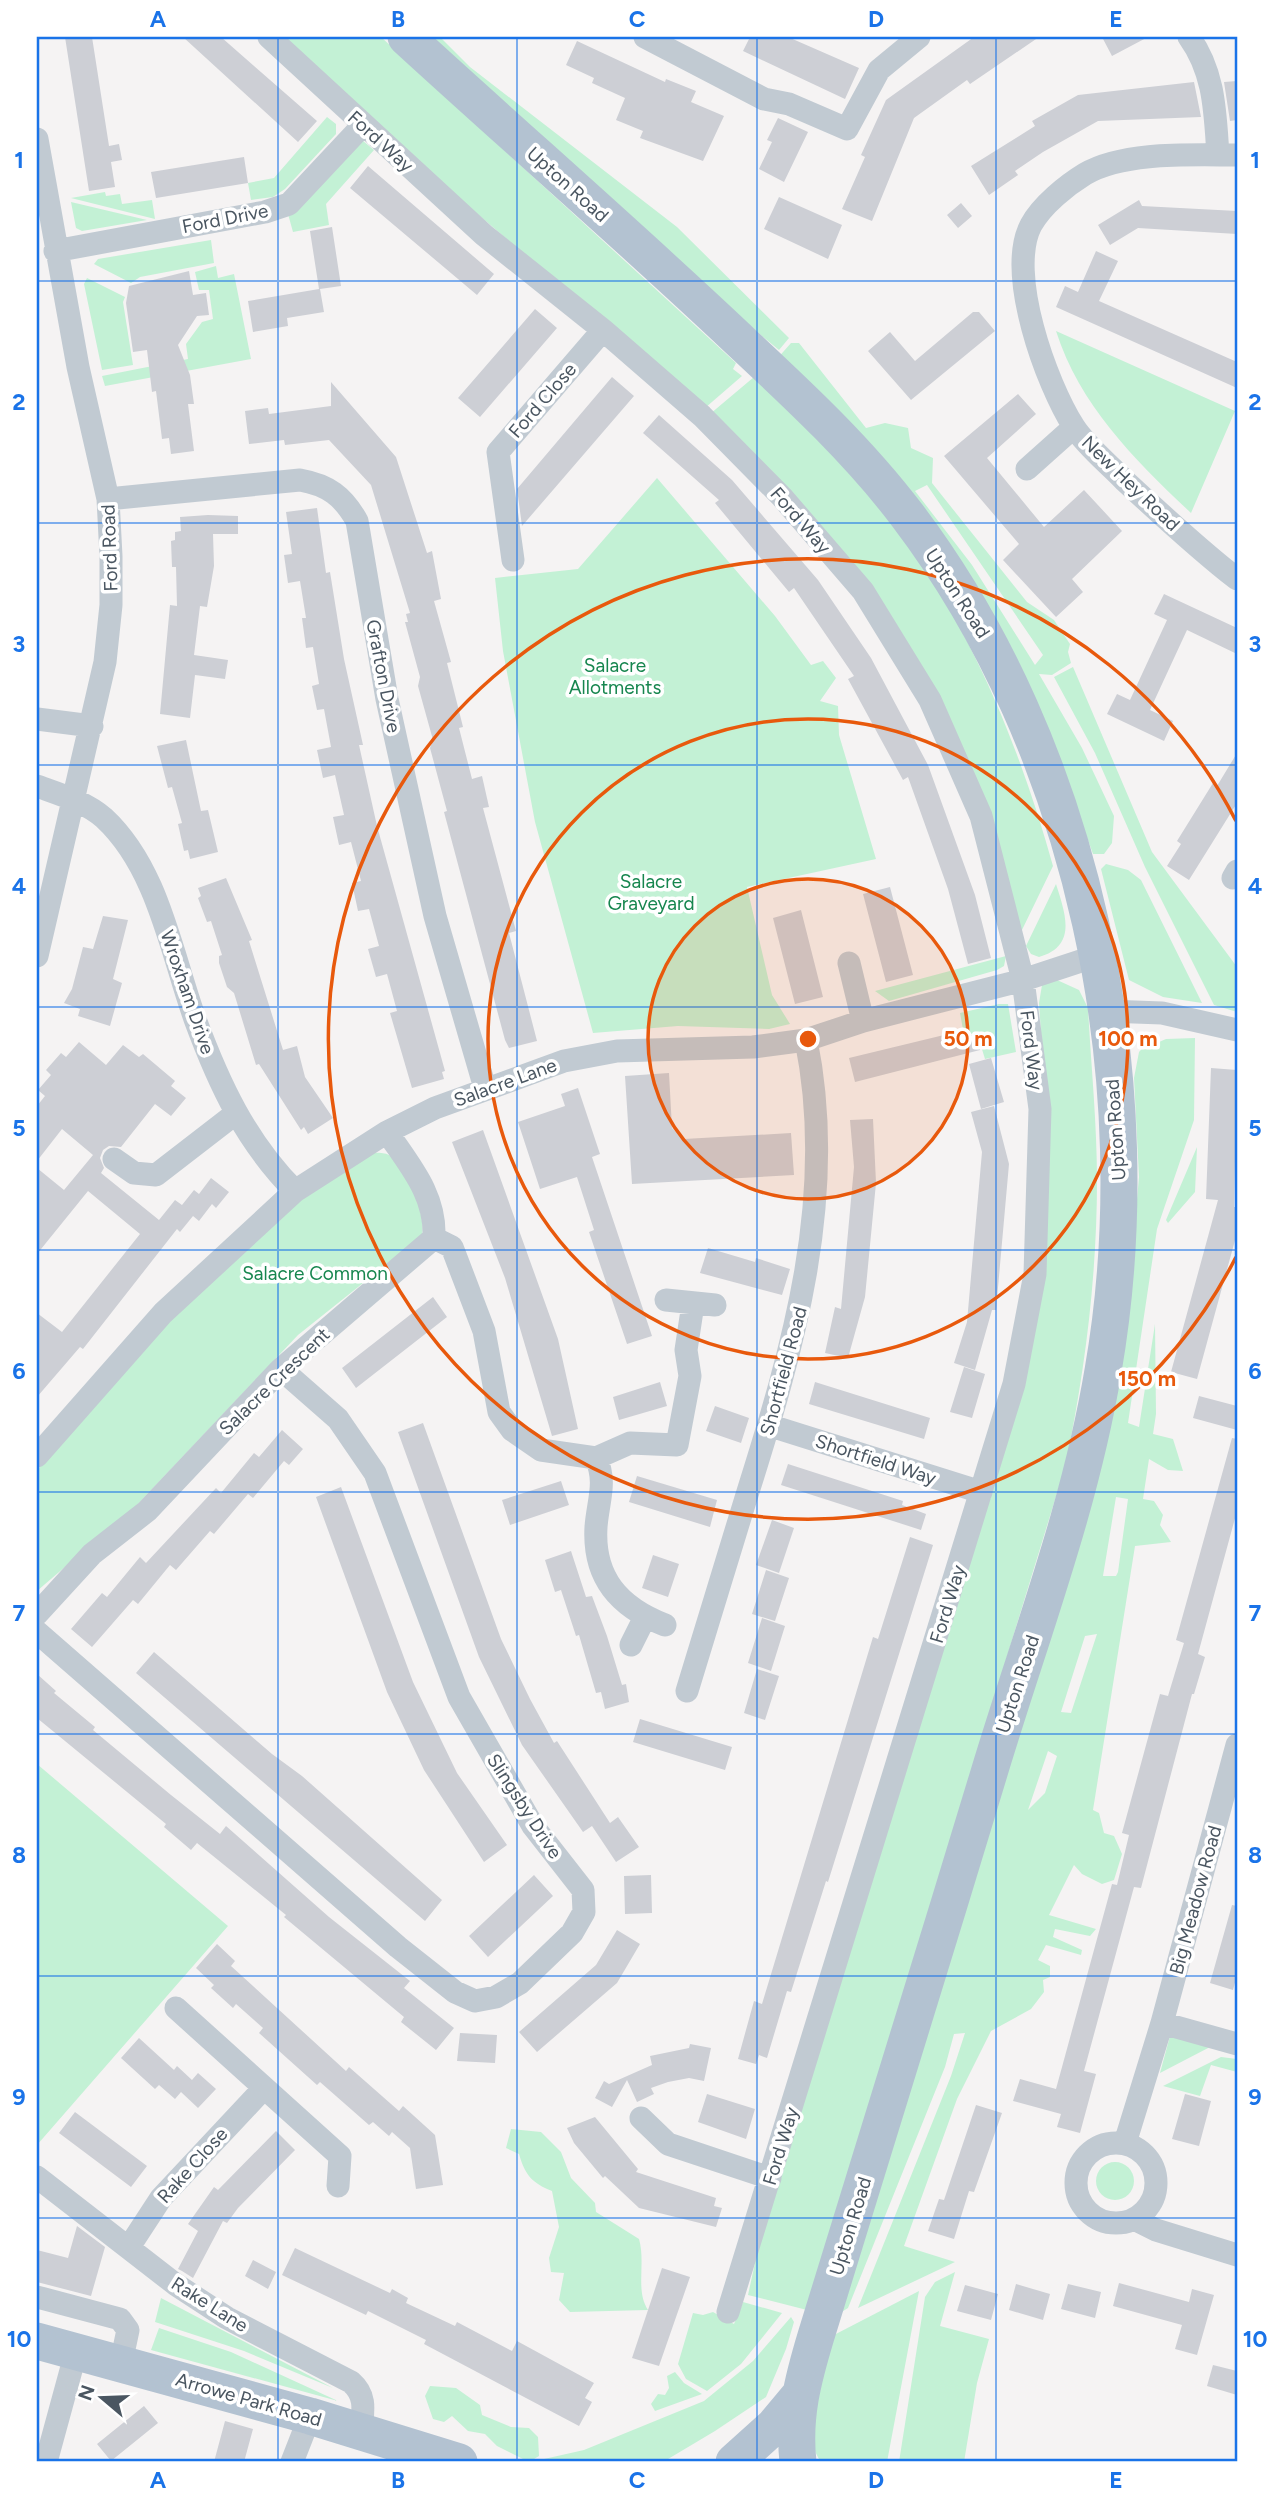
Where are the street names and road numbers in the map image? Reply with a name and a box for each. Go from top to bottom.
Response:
street label: Ford Way [343,106,418,177]
street label: Upton Road [522,142,613,227]
street label: Ford Drive [180,199,270,238]
street label: Ford Close [504,358,581,442]
street label: New Hey Road [1077,431,1184,536]
street label: Ford Way [766,482,836,558]
street label: Ford Road [96,504,123,592]
street label: Upton Road [920,544,995,642]
street label: Grafton Drive [361,617,406,735]
street label: Wroxham Drive [156,927,220,1057]
street label: Ford Way [1015,1009,1048,1091]
street label: Salacre Lane [451,1053,560,1112]
street label: Upton Road [1100,1078,1131,1182]
street label: Shortfield Road [755,1304,812,1438]
street label: Salacre Crescent [214,1323,334,1440]
street label: Shortfield Way [813,1429,939,1490]
street label: Ford Way [925,1562,970,1646]
street label: Upton Road [991,1632,1044,1736]
street label: Slingsby Drive [482,1750,567,1863]
street label: Big Meadow Road [1165,1823,1226,1977]
street label: Ford Way [758,2104,803,2188]
street label: Rake Close [152,2123,232,2208]
street label: Upton Road [825,2174,876,2278]
street label: Rake Lane [167,2272,252,2337]
street label: Arrowe Park Road [173,2368,325,2431]

